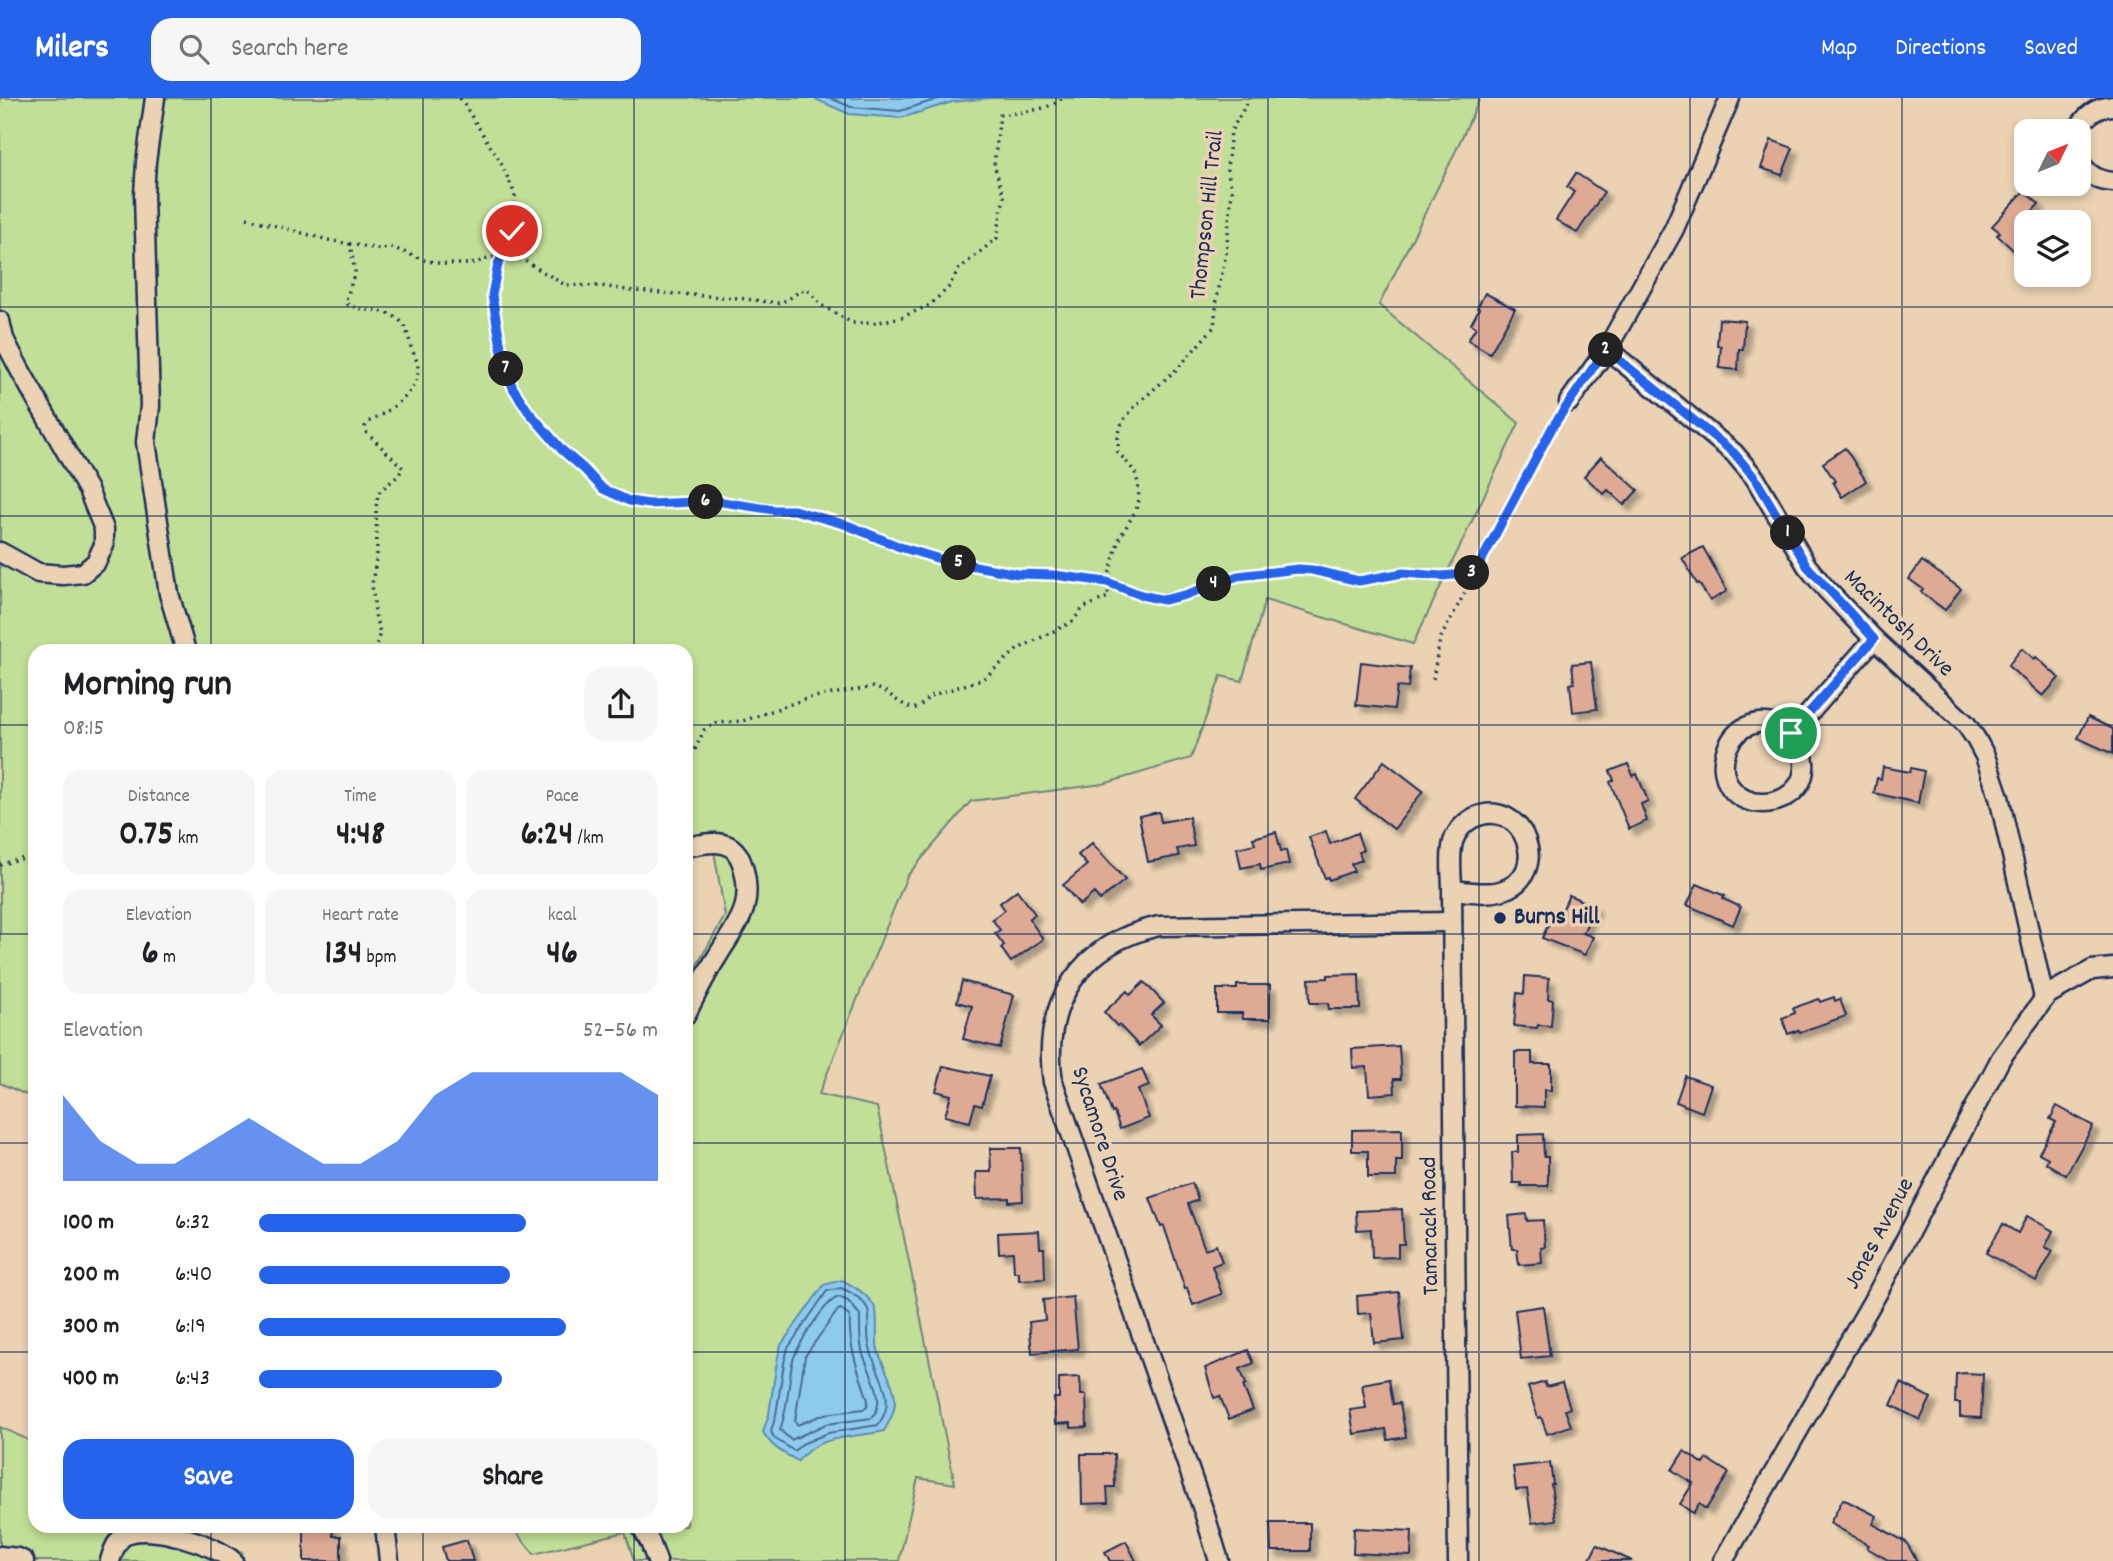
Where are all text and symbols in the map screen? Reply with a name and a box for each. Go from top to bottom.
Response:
search box [151,18,641,81]
text: Milers [35,26,109,73]
icon: search [175,30,213,68]
text: Search here [231,31,348,68]
text: Map [1821,32,1857,66]
text: Directions [1895,32,1986,66]
text: Saved [2024,32,2078,66]
north arrow [2014,119,2091,196]
map controls [2014,119,2091,287]
street label: Thompson Hill Trail [1182,129,1234,301]
pin [482,201,542,261]
button: layers [2014,210,2091,287]
icon: check [493,212,531,250]
pin: 2 [1588,332,1624,368]
text: 2 [1601,336,1610,363]
pin: 7 [489,352,524,386]
text: 7 [502,355,509,382]
pin: 6 [688,484,724,520]
text: 6 [701,488,710,515]
pin: 1 [1770,516,1806,550]
text: 1 [1785,519,1790,546]
pin: 5 [942,546,976,580]
text: 5 [954,549,963,576]
pin: 3 [1454,556,1490,590]
text: 3 [1467,559,1476,586]
street label: Macintosh Drive [1835,562,1961,686]
pin: 4 [1196,566,1232,602]
text: 4 [1210,570,1217,597]
text: Morning run [63,659,232,714]
button: share [584,667,658,741]
pin [1761,703,1821,763]
text: 08:15 [63,713,104,746]
icon: arrive [1772,714,1810,752]
text: Distance [128,784,190,811]
text: Time [344,784,377,811]
text: Pace [545,784,579,811]
text: 0.75 [119,811,173,861]
text: 4:48 [336,811,385,861]
text: 6:24 [520,811,573,861]
text: km [173,826,199,853]
text: /km [573,826,604,853]
place label: Burns Hill [1514,901,1600,935]
text: Elevation [126,903,192,930]
text: Heart rate [322,903,399,930]
text: kcal [548,903,577,930]
marker: Burns Hill [1492,910,1508,926]
text: 6 [142,930,159,980]
text: 134 [324,930,362,980]
text: 46 [546,930,578,980]
text: m [159,945,176,972]
text: bpm [362,945,397,972]
text: Elevation [63,1015,143,1048]
text: 52–56 m [583,1015,658,1048]
street label: Sycamore Drive [1061,1062,1137,1206]
street label: Tamarack Road [1413,1156,1449,1296]
street label: Jones Avenue [1836,1172,1924,1296]
text: 100 m [63,1207,114,1240]
text: 6:32 [175,1207,210,1240]
text: 200 m [63,1259,119,1292]
text: 6:40 [175,1259,212,1292]
text: 300 m [63,1311,119,1344]
text: 6:19 [175,1311,206,1344]
text: 400 m [63,1363,119,1396]
text: 6:43 [175,1363,210,1396]
button: Save [63,1439,354,1519]
button: Share [368,1439,658,1519]

